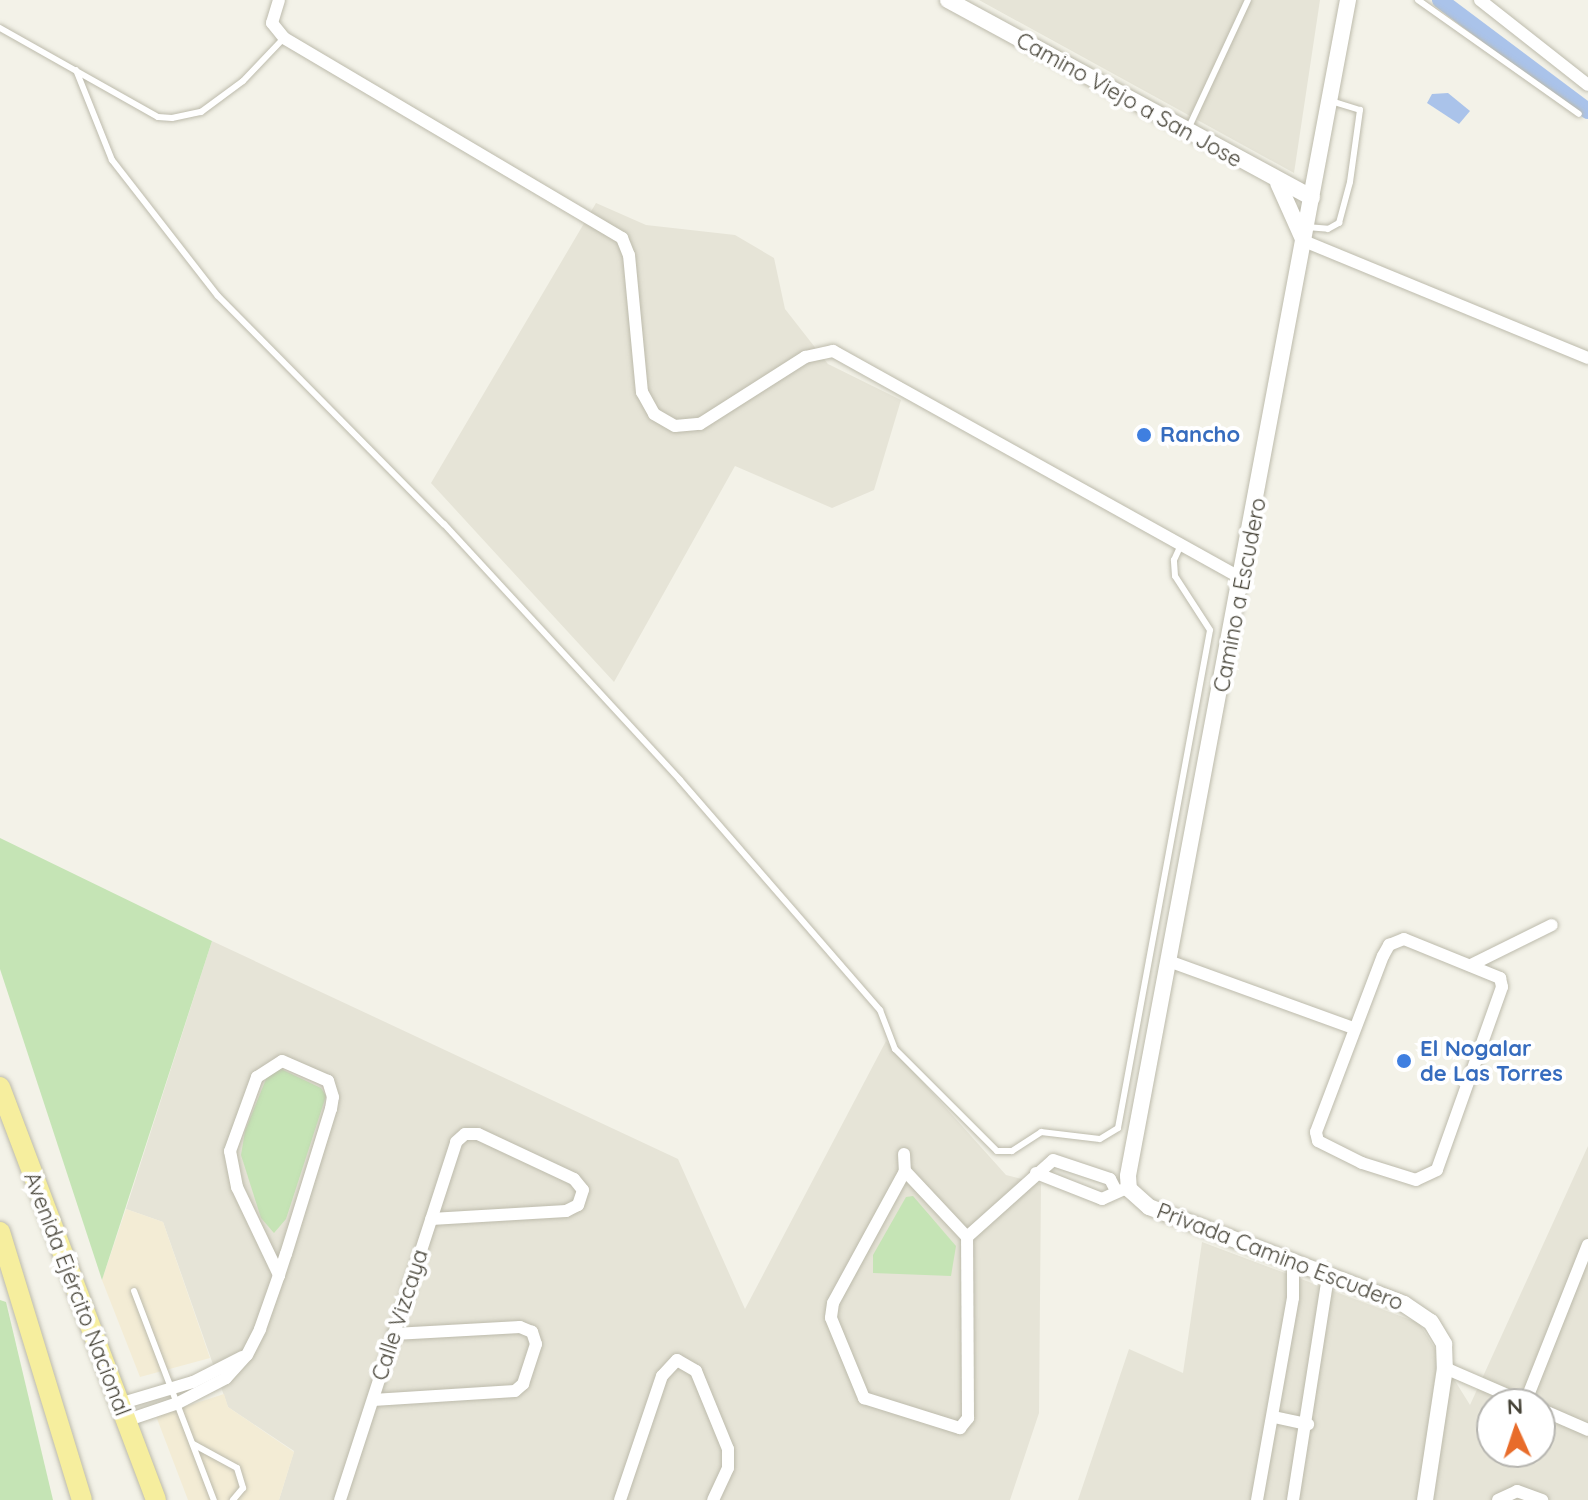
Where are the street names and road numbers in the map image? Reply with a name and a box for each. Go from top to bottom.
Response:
street label: Camino Viejo a San Jose [1012,27,1246,173]
street label: Camino a Escudero [1208,496,1272,694]
street label: Avenida Ejército Nacional [18,1168,136,1420]
street label: Privada Camino Escudero [1153,1198,1407,1316]
street label: Calle Vizcaya [366,1246,434,1384]

